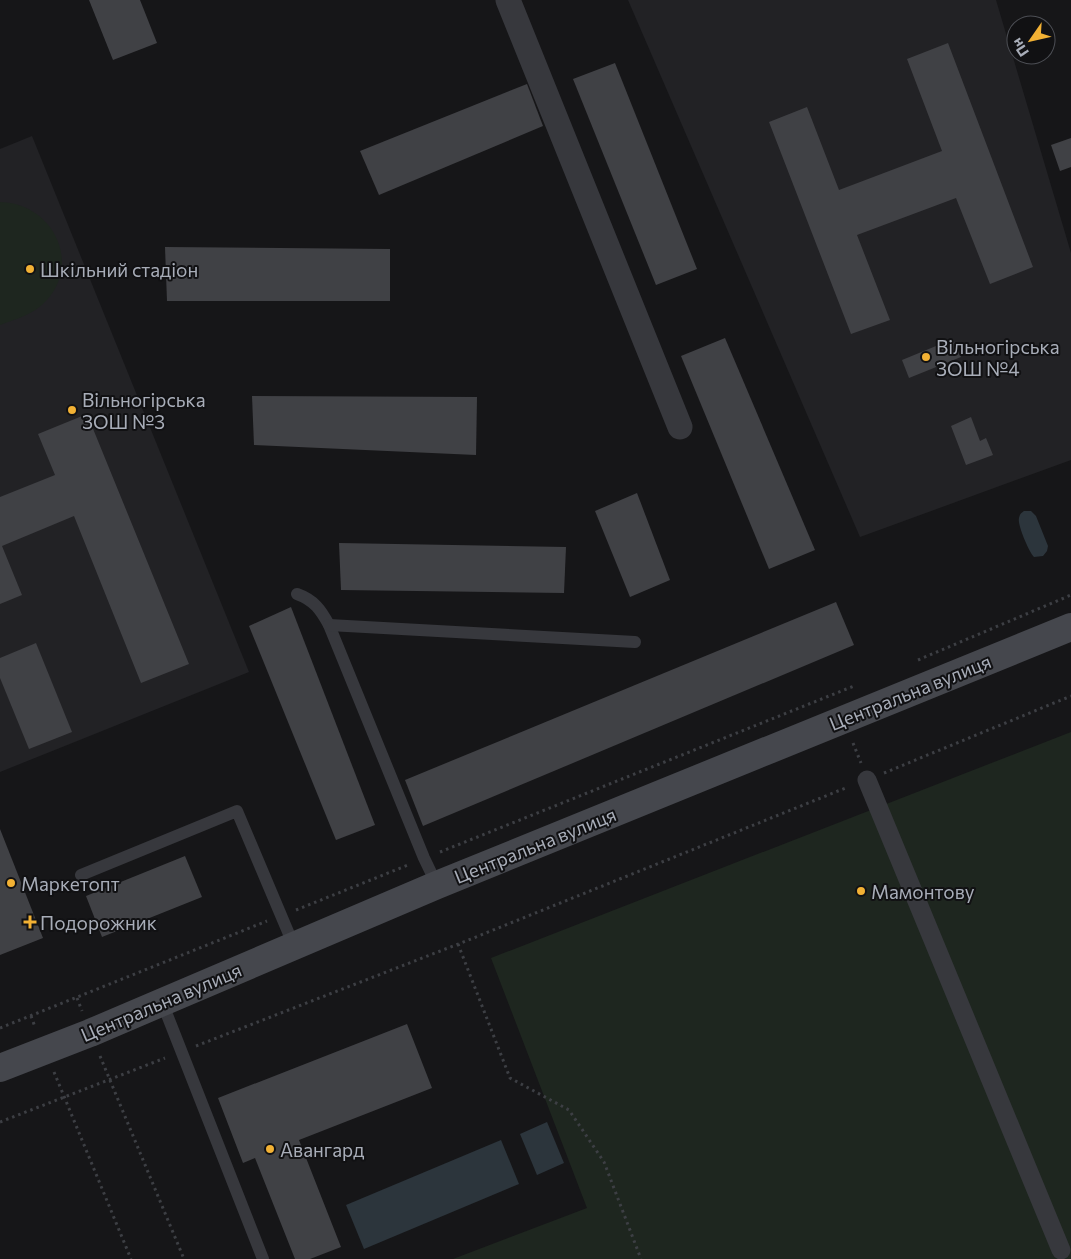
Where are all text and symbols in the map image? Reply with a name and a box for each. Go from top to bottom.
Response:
north arrow [1006,15,1056,65]
text: Пн [1008,35,1032,60]
place label: Шкільний стадіон [40,258,198,281]
marker: Шкільний стадіон [24,263,36,275]
place label: Вільногірська ЗОШ №4 [936,335,1060,380]
marker: Вільногірська ЗОШ №4 [920,351,932,363]
place label: Вільногірська ЗОШ №3 [82,388,206,433]
marker: Вільногірська ЗОШ №3 [66,404,78,416]
street label: Центральна вулиця [826,649,994,735]
street label: Центральна вулиця [451,802,619,888]
place label: Маркетопт [21,872,120,895]
marker: Маркетопт [5,877,17,889]
place label: Мамонтову [871,880,975,903]
marker: Мамонтову [855,885,867,897]
place label: Подорожник [40,911,157,934]
marker: Подорожник [24,916,36,928]
street label: Центральна вулиця [77,958,245,1046]
place label: Авангард [280,1138,364,1161]
marker: Авангард [264,1143,276,1155]

